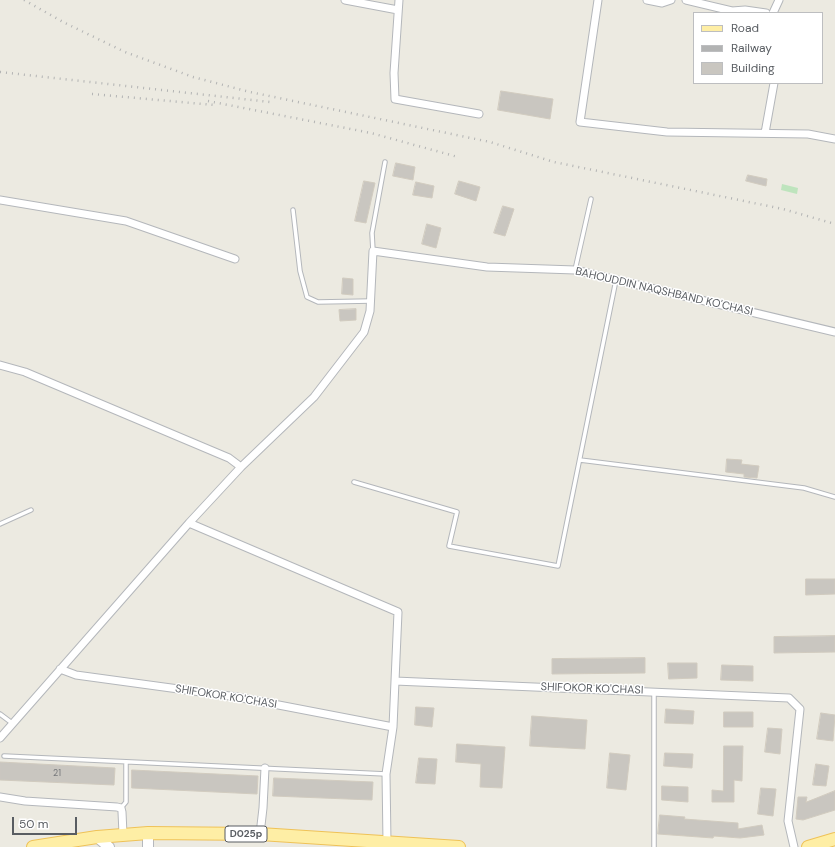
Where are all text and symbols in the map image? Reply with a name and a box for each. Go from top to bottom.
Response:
legend [693,12,823,84]
text: Road [731,20,759,36]
text: Railway [731,40,772,56]
text: Building [731,60,775,76]
street label: BAHOUDDIN NAQSHBAND KO'CHASI [574,265,754,319]
street label: SHIFOKOR KO'CHASI [540,681,644,697]
street label: SHIFOKOR KO'CHASI [174,682,278,712]
house number: 21 [53,769,61,779]
scale bar [14,809,79,835]
text: 50 m [19,816,48,832]
road number: D025p [225,826,267,842]

